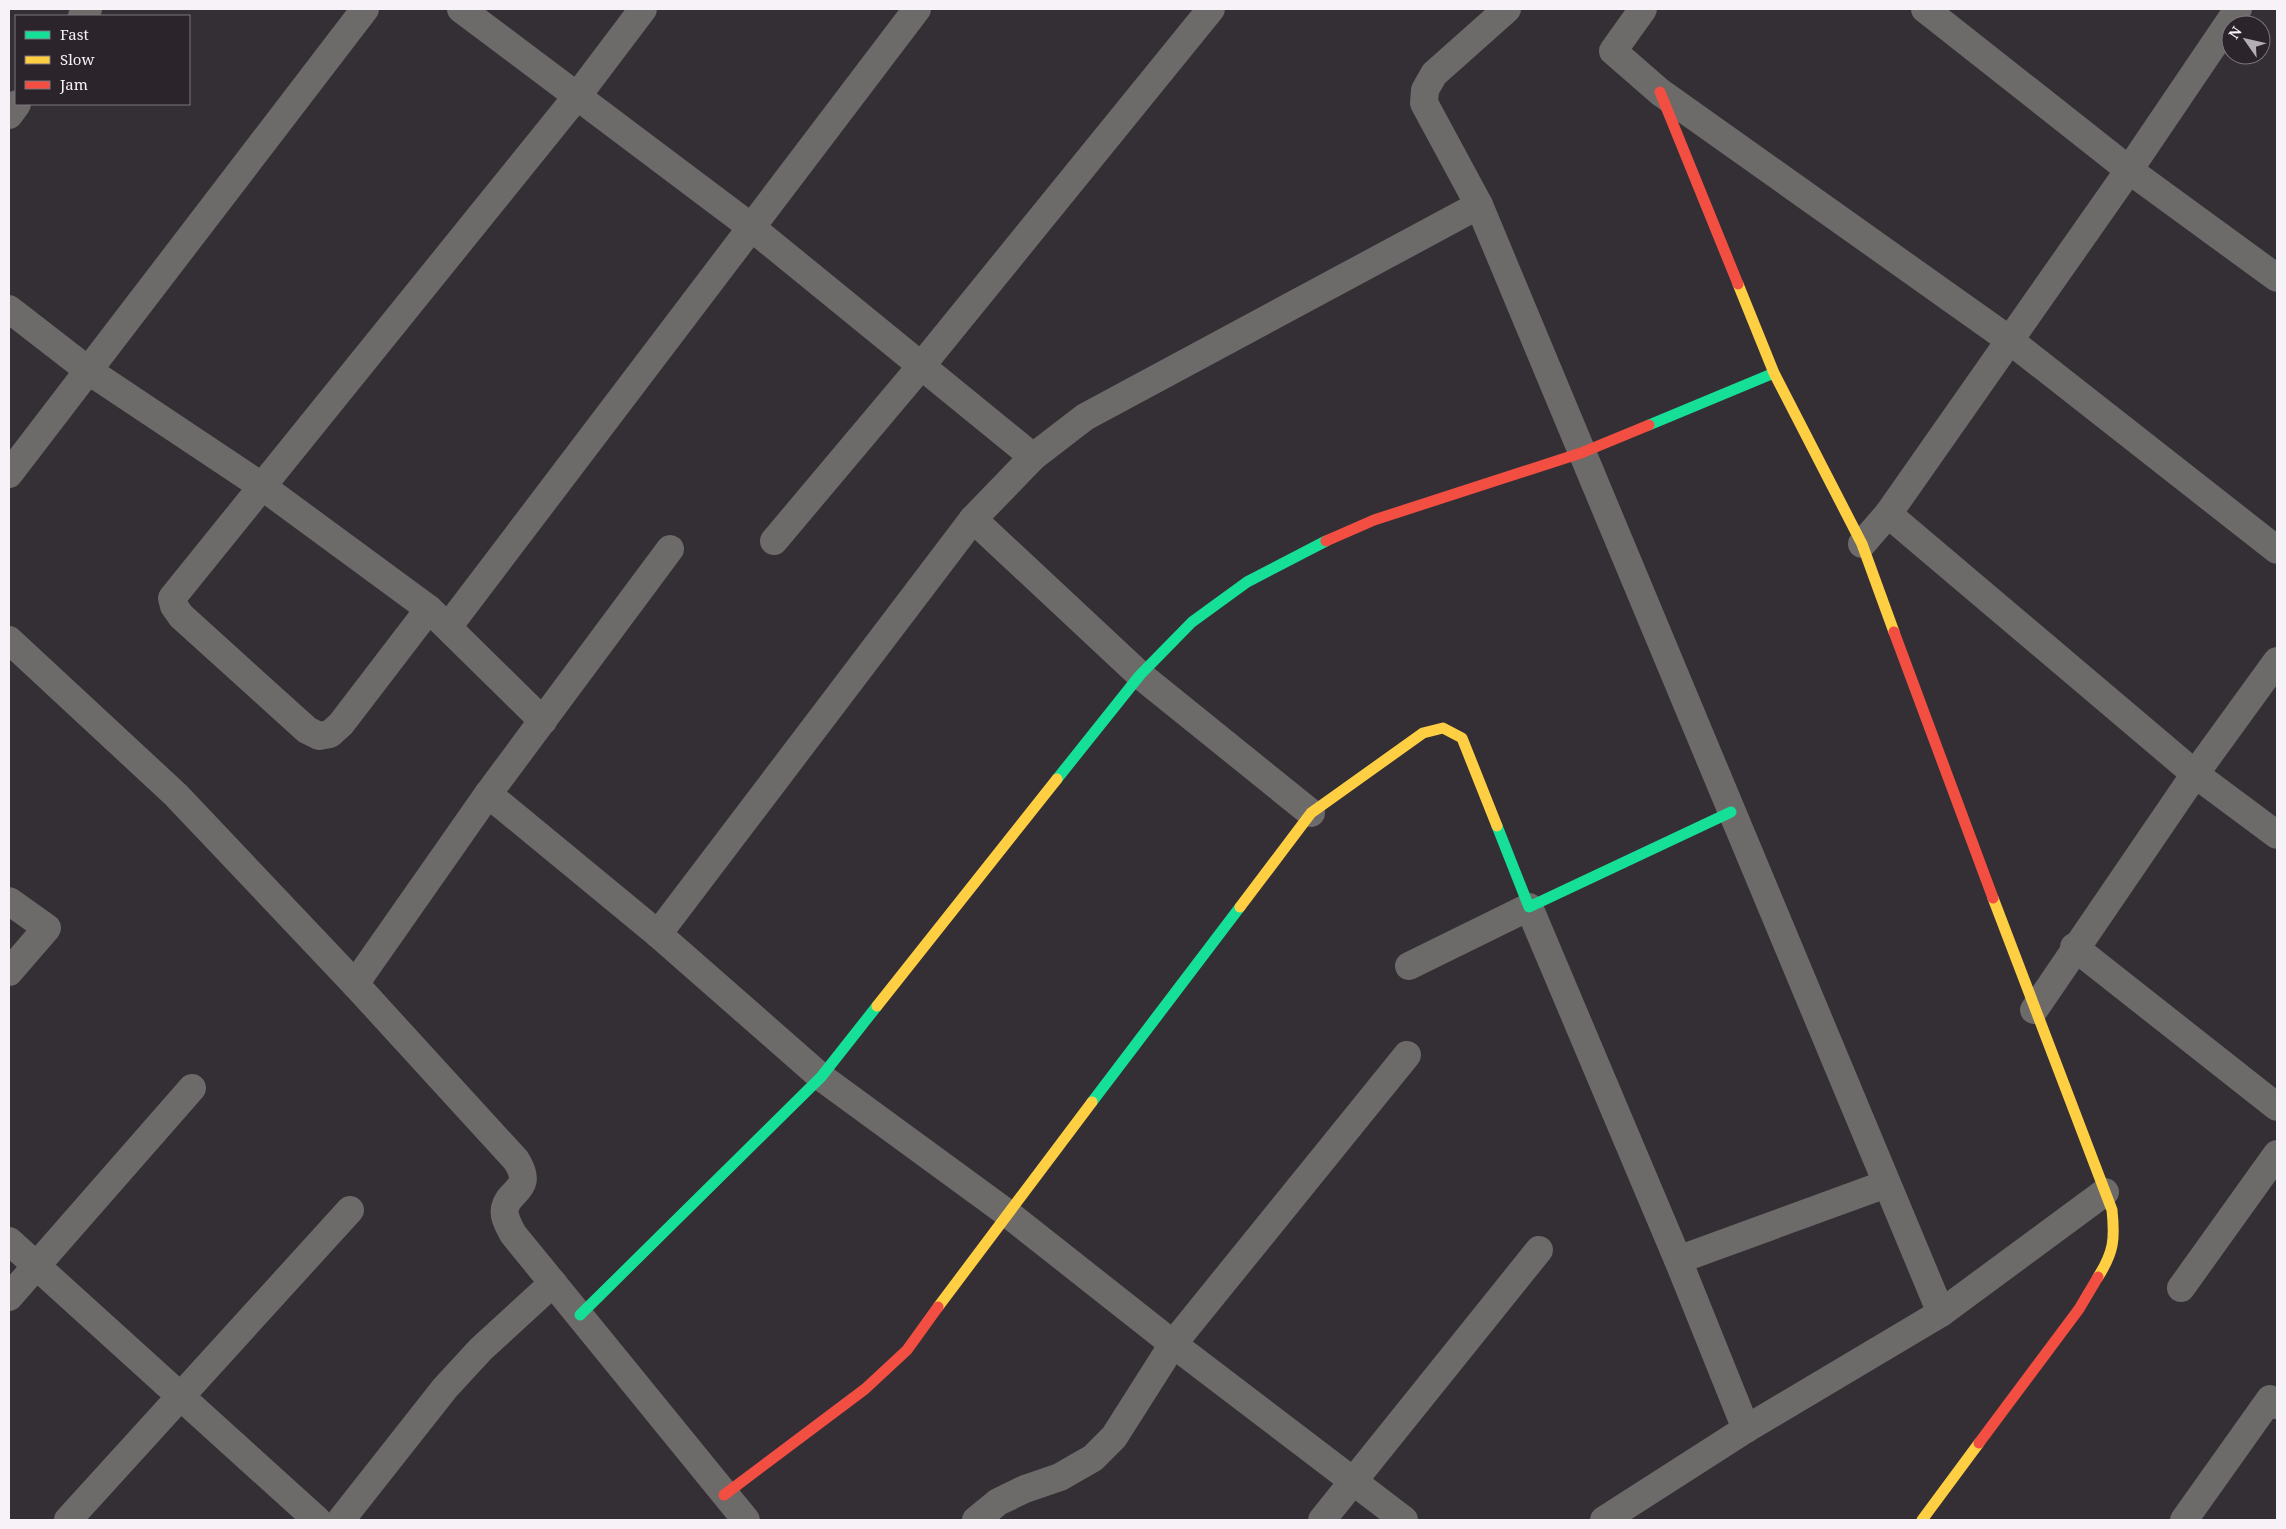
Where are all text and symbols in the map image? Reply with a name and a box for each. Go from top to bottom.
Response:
legend [15,15,190,105]
north arrow [2221,15,2271,65]
text: N [2224,23,2246,42]
text: Fast [60,24,89,44]
text: Slow [60,49,94,69]
text: Jam [59,74,88,94]

